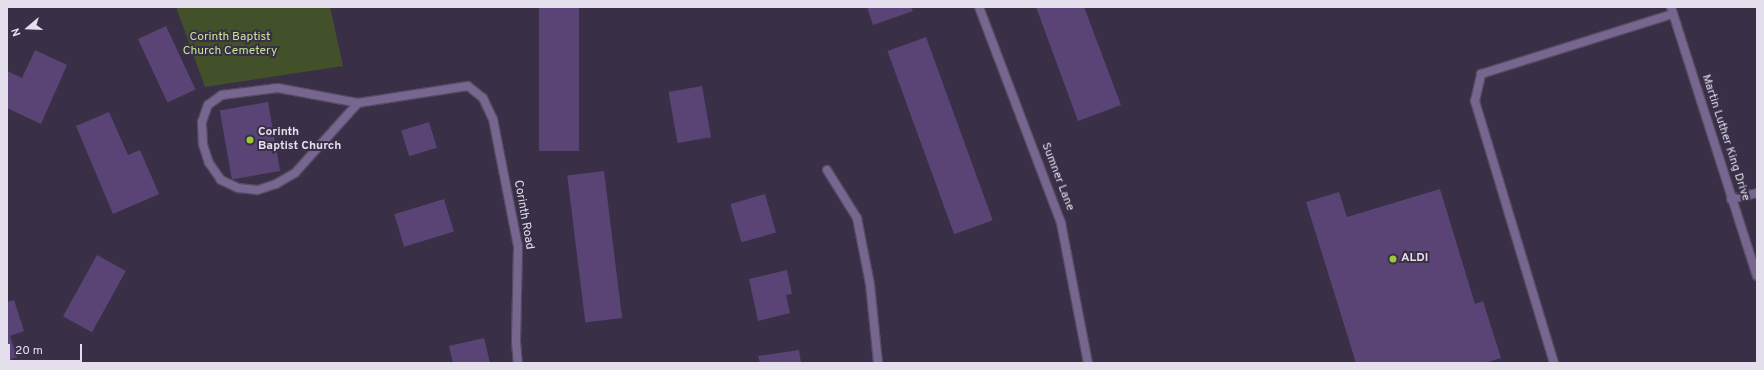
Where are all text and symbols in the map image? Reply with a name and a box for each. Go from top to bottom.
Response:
north arrow [8,8,48,48]
text: N [9,26,25,38]
park label: Corinth Baptist Church Cemetery [183,31,277,59]
street label: Martin Luther King Drive [1698,73,1752,203]
place label: Corinth Baptist Church [258,126,341,154]
marker: Corinth Baptist Church [245,135,255,145]
street label: Sumner Lane [1037,141,1077,213]
street label: Corinth Road [510,179,536,251]
place label: ALDI [1401,252,1428,266]
marker: ALDI [1388,254,1398,264]
scale bar [10,336,84,362]
text: 20 m [15,343,43,359]

